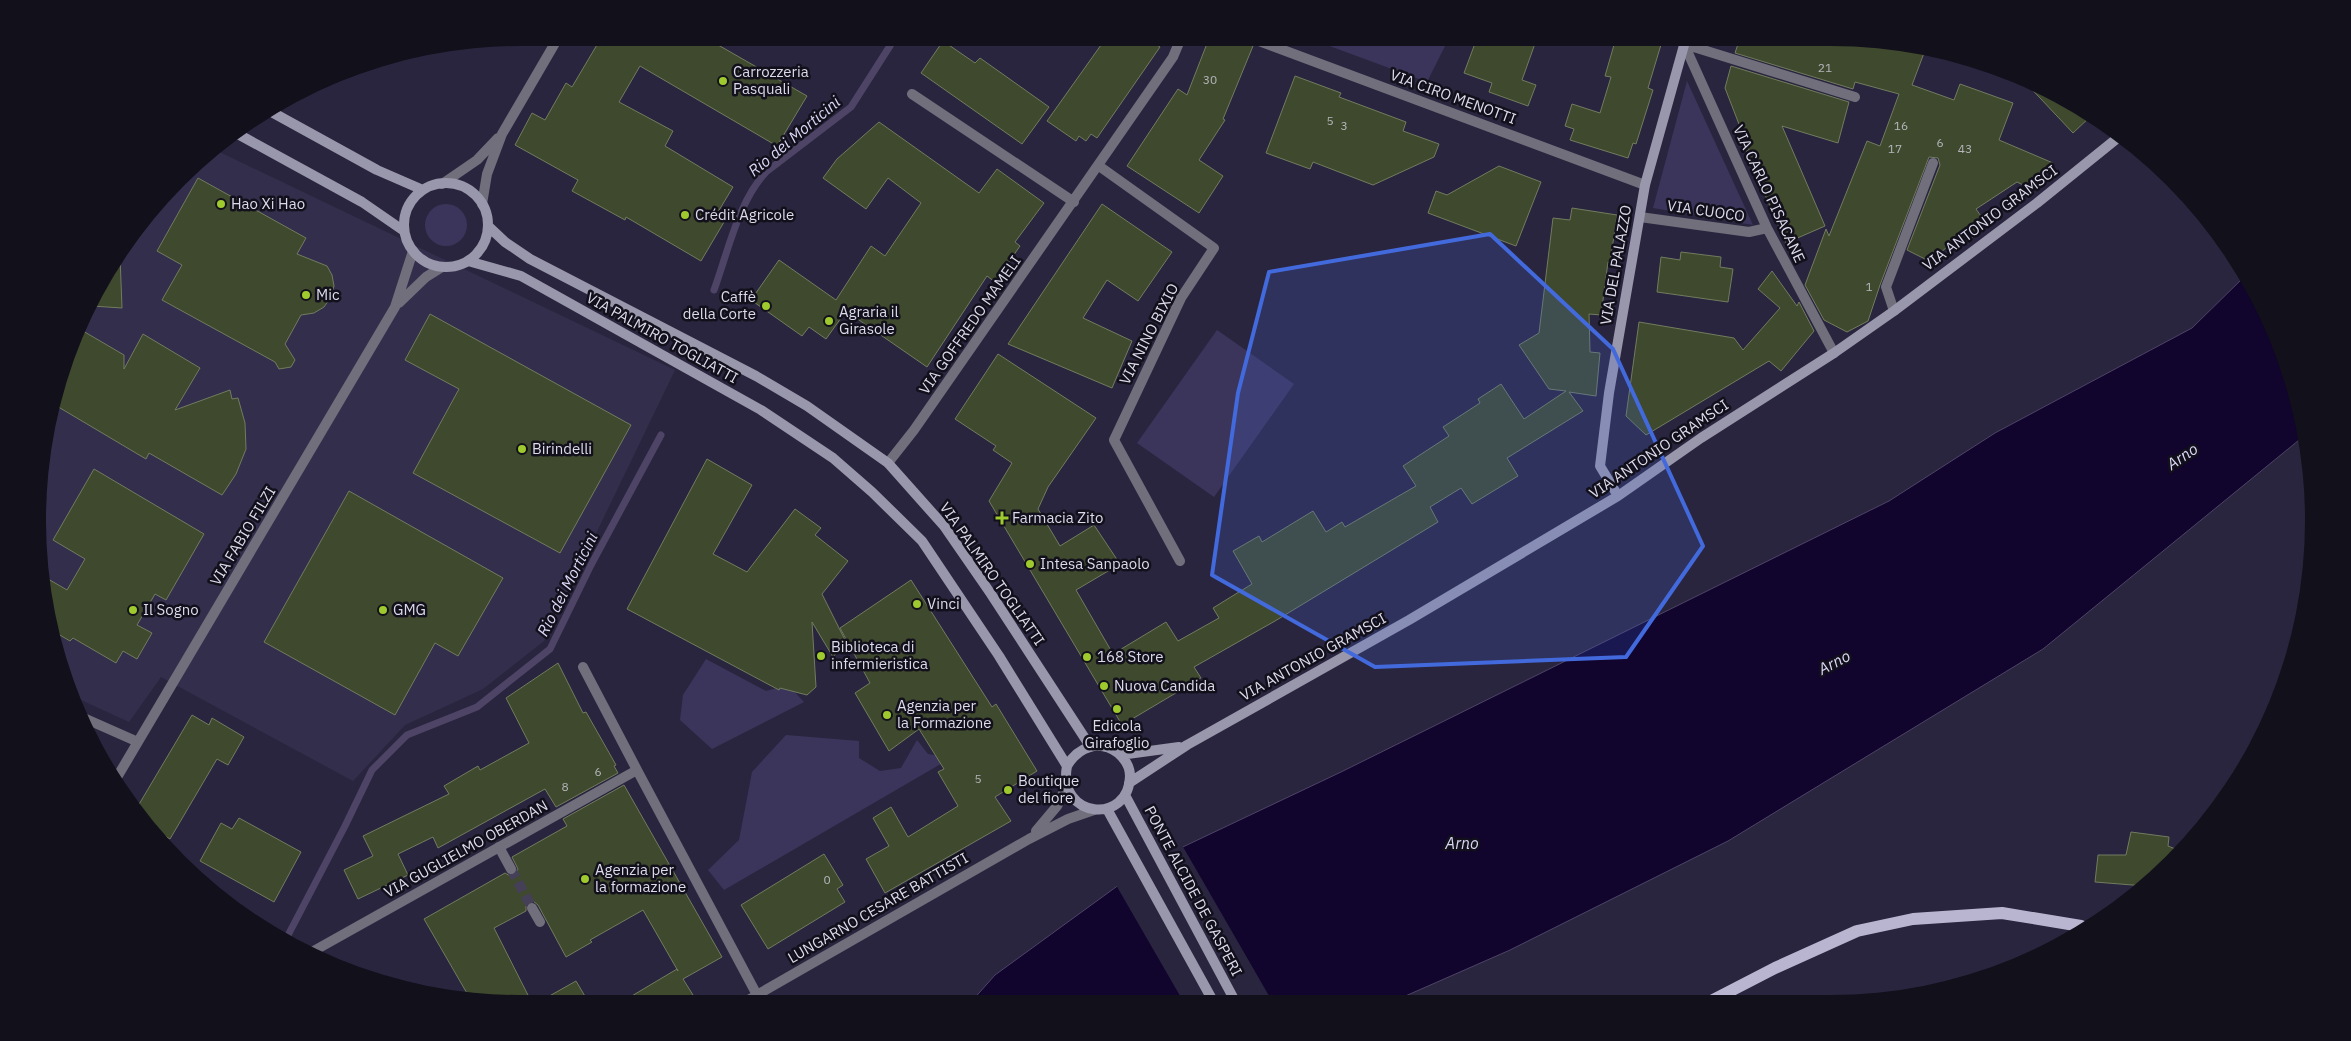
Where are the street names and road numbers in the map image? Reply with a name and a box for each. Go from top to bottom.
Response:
street label: VIA CIRO MENOTTI [1388,65,1519,128]
street label: VIA CARLO PISACANE [1729,122,1810,266]
street label: VIA ANTONIO GRAMSCI [1918,161,2061,275]
street label: VIA CUOCO [1666,196,1746,225]
street label: VIA DEL PALAZZO [1596,203,1635,326]
street label: VIA GOFFREDO MAMELI [915,252,1025,398]
street label: VIA NINO BIXIO [1115,280,1182,388]
street label: VIA PALMIRO TOGLIATTI [583,288,741,387]
street label: VIA ANTONIO GRAMSCI [1585,395,1732,502]
street label: VIA FABIO FILZI [206,483,280,589]
street label: VIA PALMIRO TOGLIATTI [936,498,1049,649]
street label: VIA ANTONIO GRAMSCI [1236,608,1389,705]
street label: VIA GUGLIELMO OBERDAN [381,796,551,902]
street label: PONTE ALCIDE DE GASPERI [1140,802,1246,979]
street label: LUNGARNO CESARE BATTISTI [784,848,971,967]

